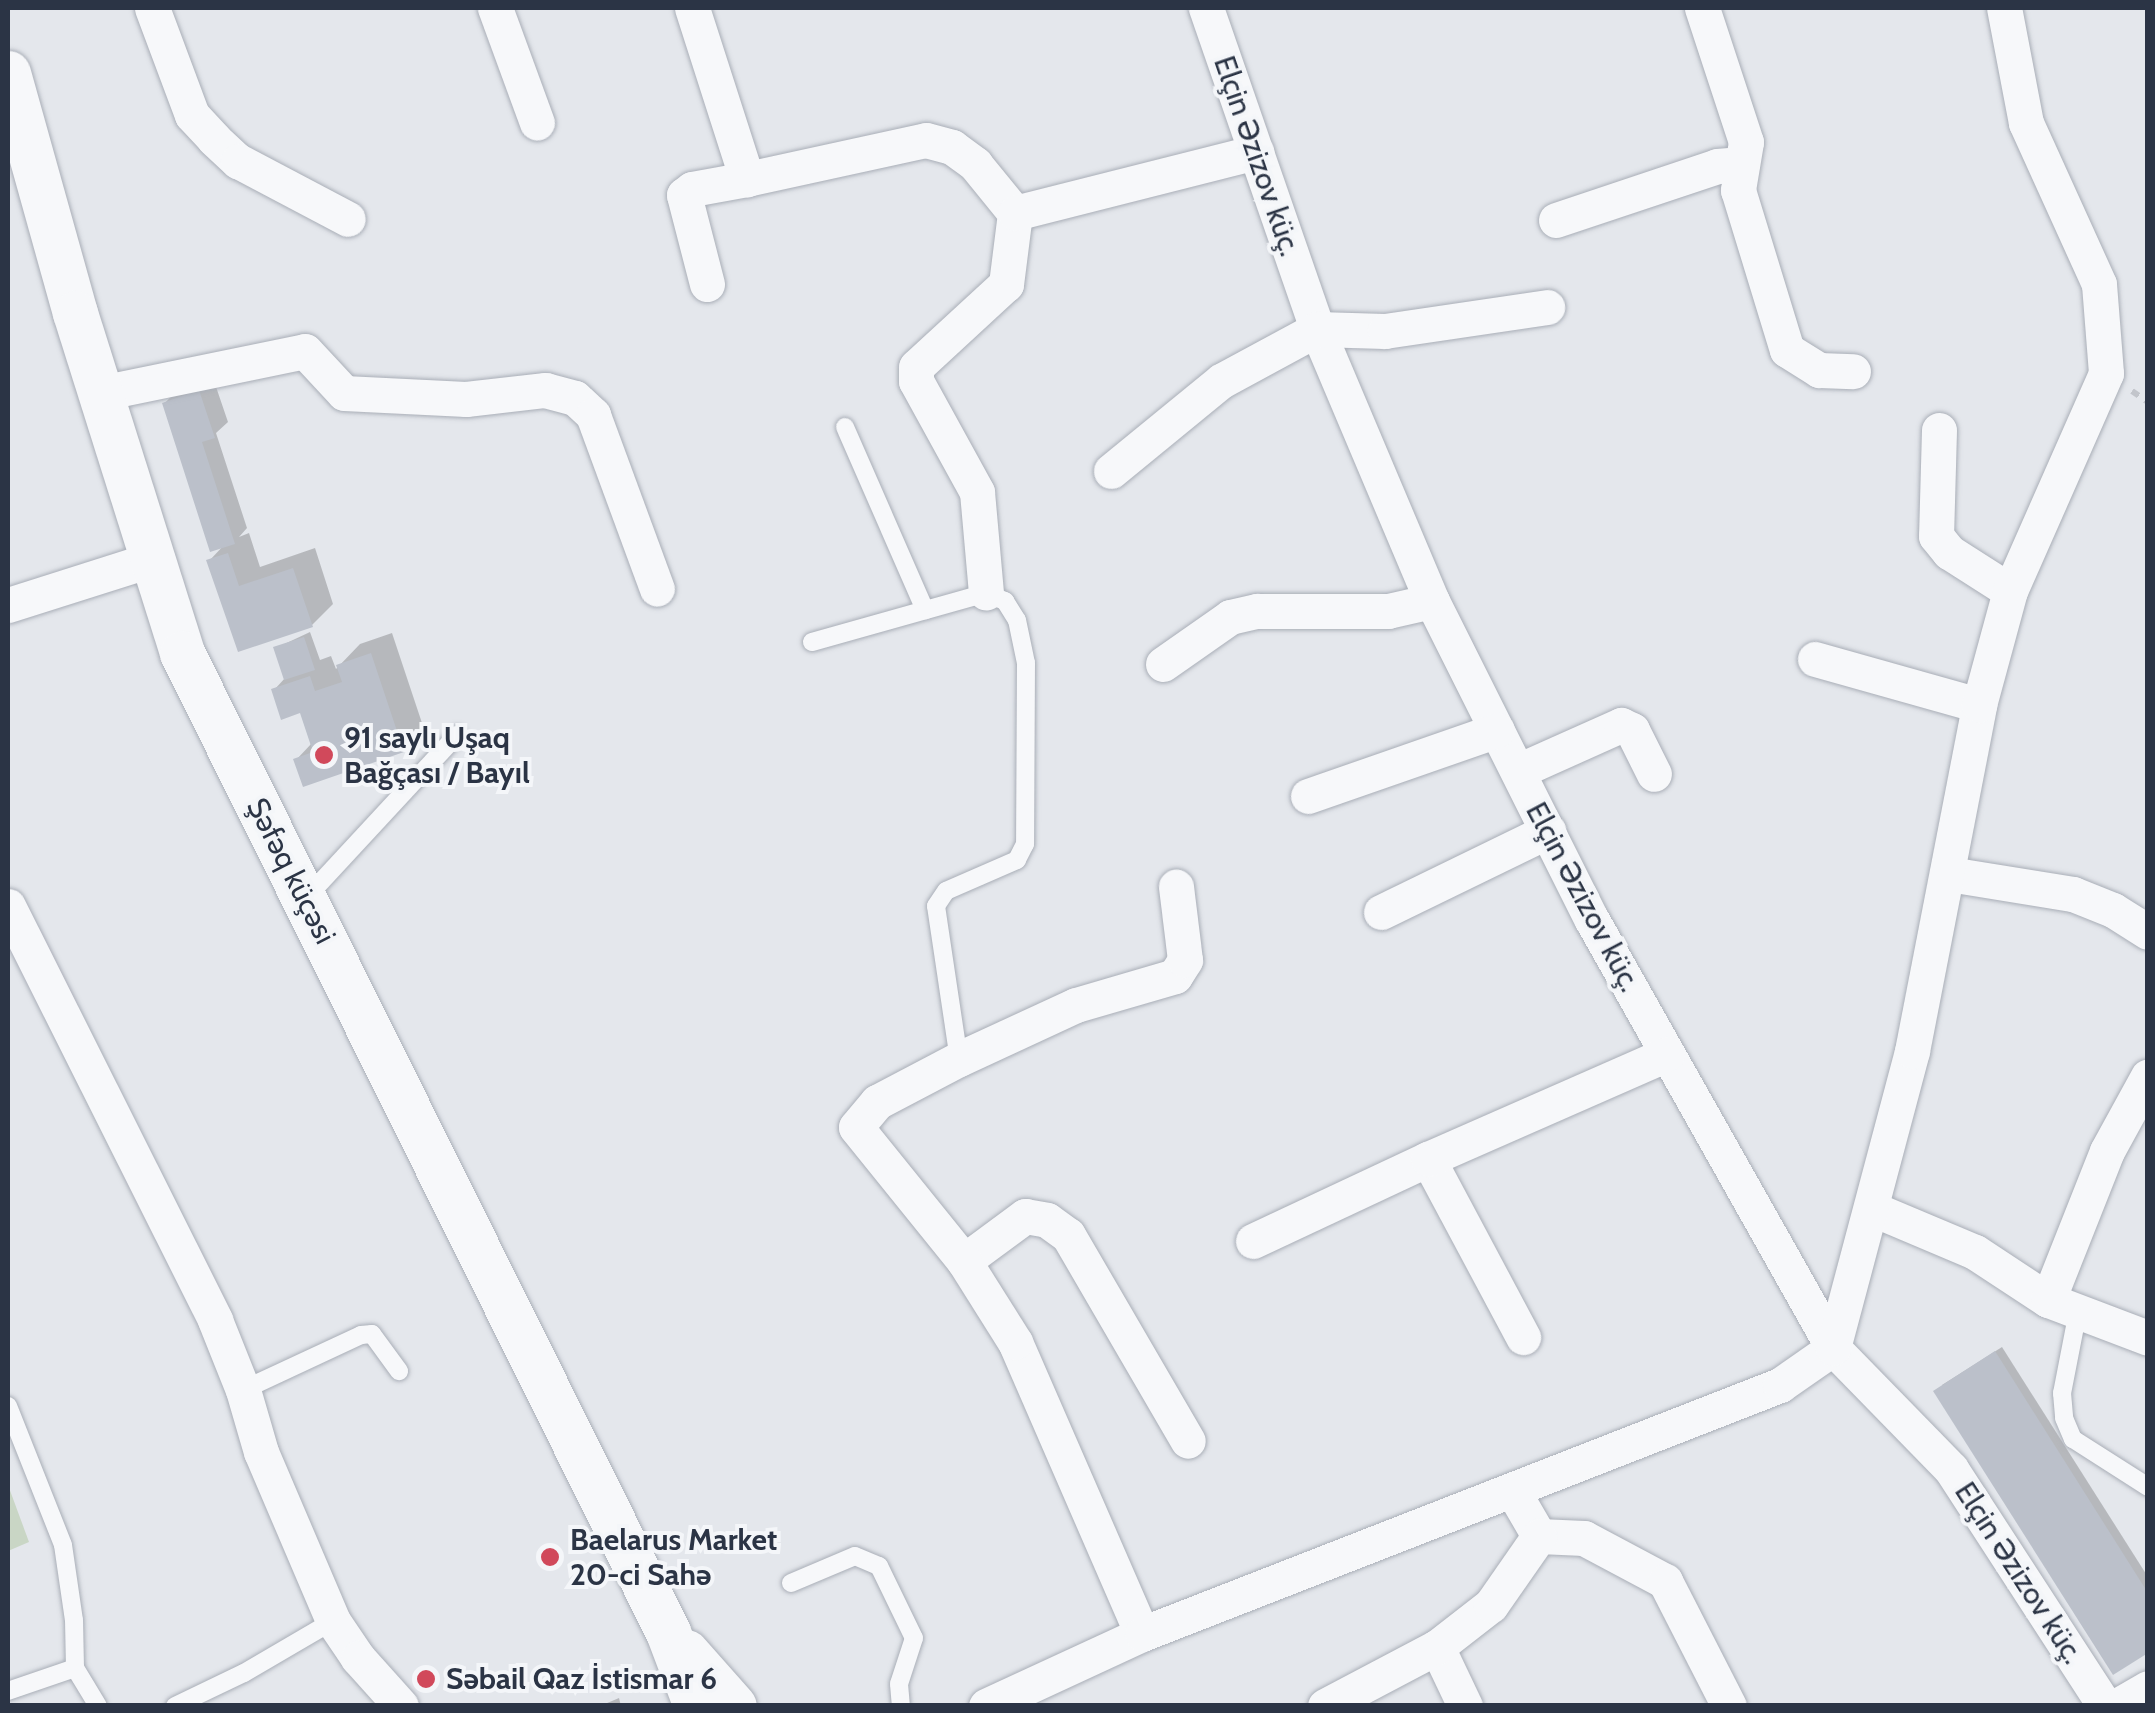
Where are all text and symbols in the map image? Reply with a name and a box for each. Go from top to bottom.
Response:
street label: Elçin Əzizov küç. [1206,51,1308,261]
place label: 91 saylı Uşaq Bağçası / Bayıl [344,720,530,790]
marker: 91 saylı Uşaq Bağçası / Bayıl [313,744,335,766]
street label: Şəfəq küçəsi [239,792,343,950]
street label: Elçin Əzizov küç. [1518,796,1648,998]
street label: Elçin Əzizov küç. [1947,1476,2091,1670]
place label: Baelarus Market 20-ci Sahə [570,1522,777,1592]
marker: Baelarus Market 20-ci Sahə [539,1546,561,1568]
place label: Səbail Qaz İstismar 6 [446,1661,717,1697]
marker: Səbail Qaz İstismar 6 [415,1668,437,1690]

